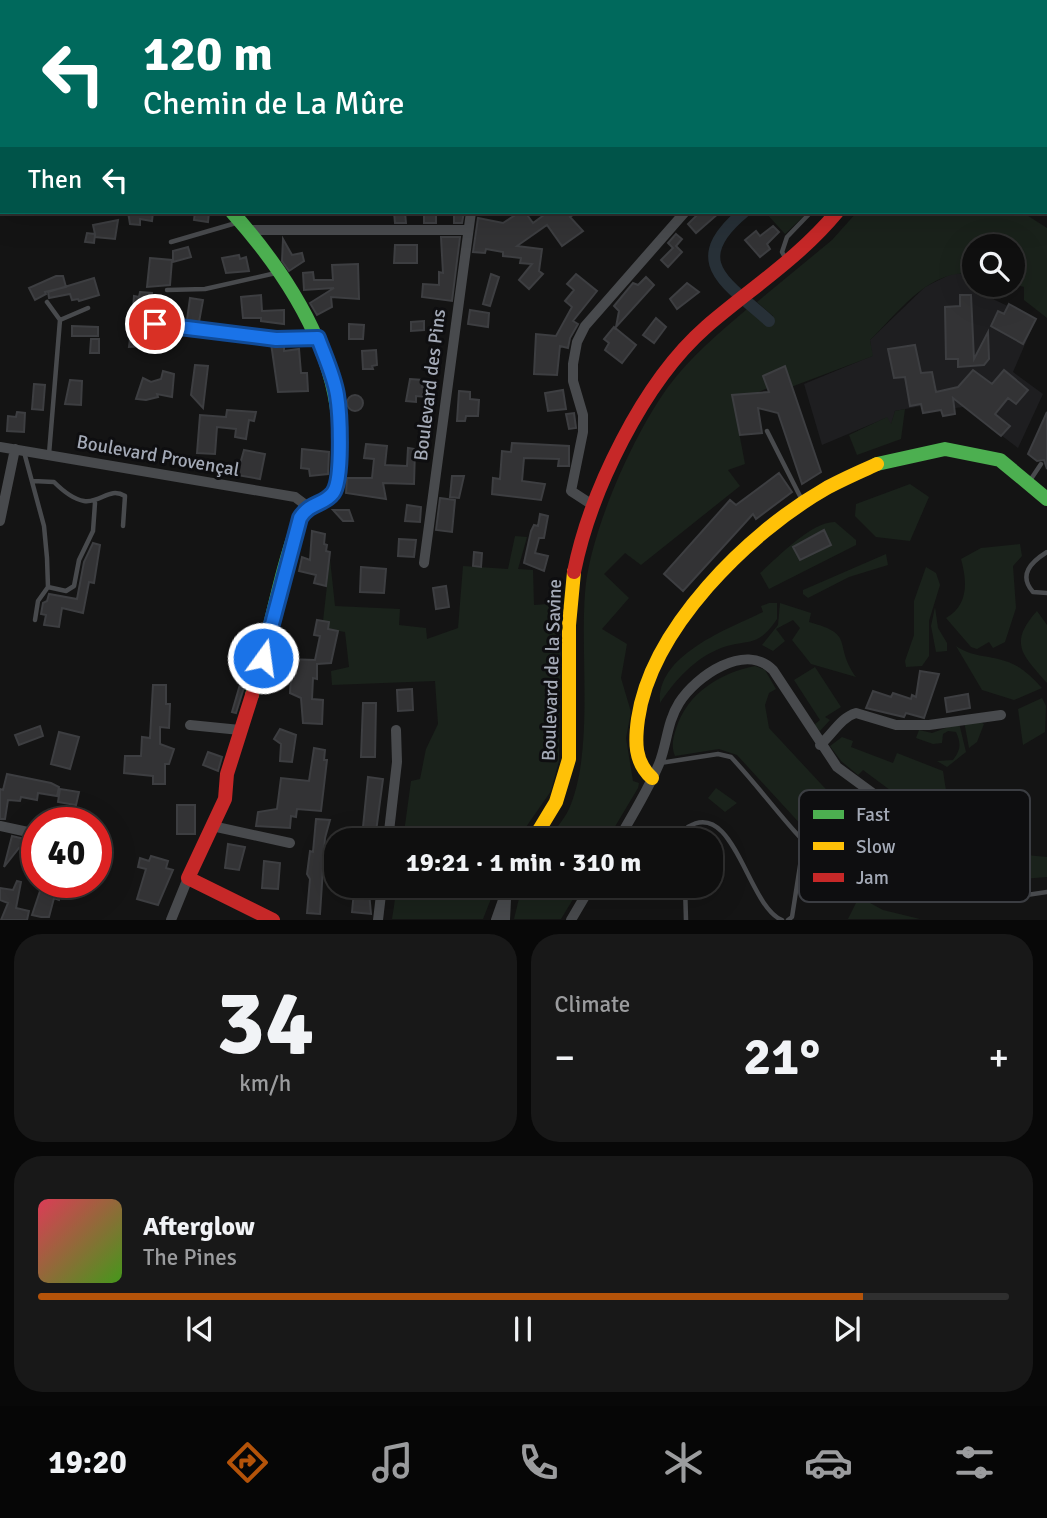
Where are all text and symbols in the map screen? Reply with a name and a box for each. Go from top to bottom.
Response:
text: 120 m [143,24,273,84]
icon: left [28,28,119,119]
text: Chemin de La Mûre [143,84,405,123]
icon: left [96,161,134,199]
text: Then [28,164,82,196]
map controls [962,234,1025,297]
button: search [962,234,1025,297]
pin [125,294,185,354]
icon: arrive [136,305,174,343]
street label: Boulevard des Pins [409,308,451,462]
street label: Boulevard Provençal [75,430,241,482]
street label: Boulevard de la Savine [537,579,567,761]
position arrow [226,621,300,695]
legend [799,790,1030,902]
text: Fast [856,803,890,827]
speed limit sign: 40 [21,807,112,898]
text: Slow [856,835,896,859]
text: 19:21 · 1 min · 310 m [406,847,641,879]
text: Jam [856,866,889,890]
text: 34 [216,967,314,1080]
text: Climate [555,990,630,1019]
text: 21° [743,1025,820,1089]
text: − [555,1034,575,1081]
text: + [988,1034,1009,1081]
text: km/h [239,1069,291,1098]
text: Afterglow [143,1211,255,1243]
text: The Pines [143,1243,237,1272]
icon: previous [181,1310,219,1348]
icon: pause [504,1310,542,1348]
icon: next [828,1310,866,1348]
icon: directions [223,1438,272,1487]
icon: music [368,1438,417,1487]
icon: phone [514,1438,563,1487]
icon: climate [659,1438,708,1487]
icon: car [804,1438,853,1487]
icon: filters [950,1438,999,1487]
text: 19:20 [48,1443,127,1482]

